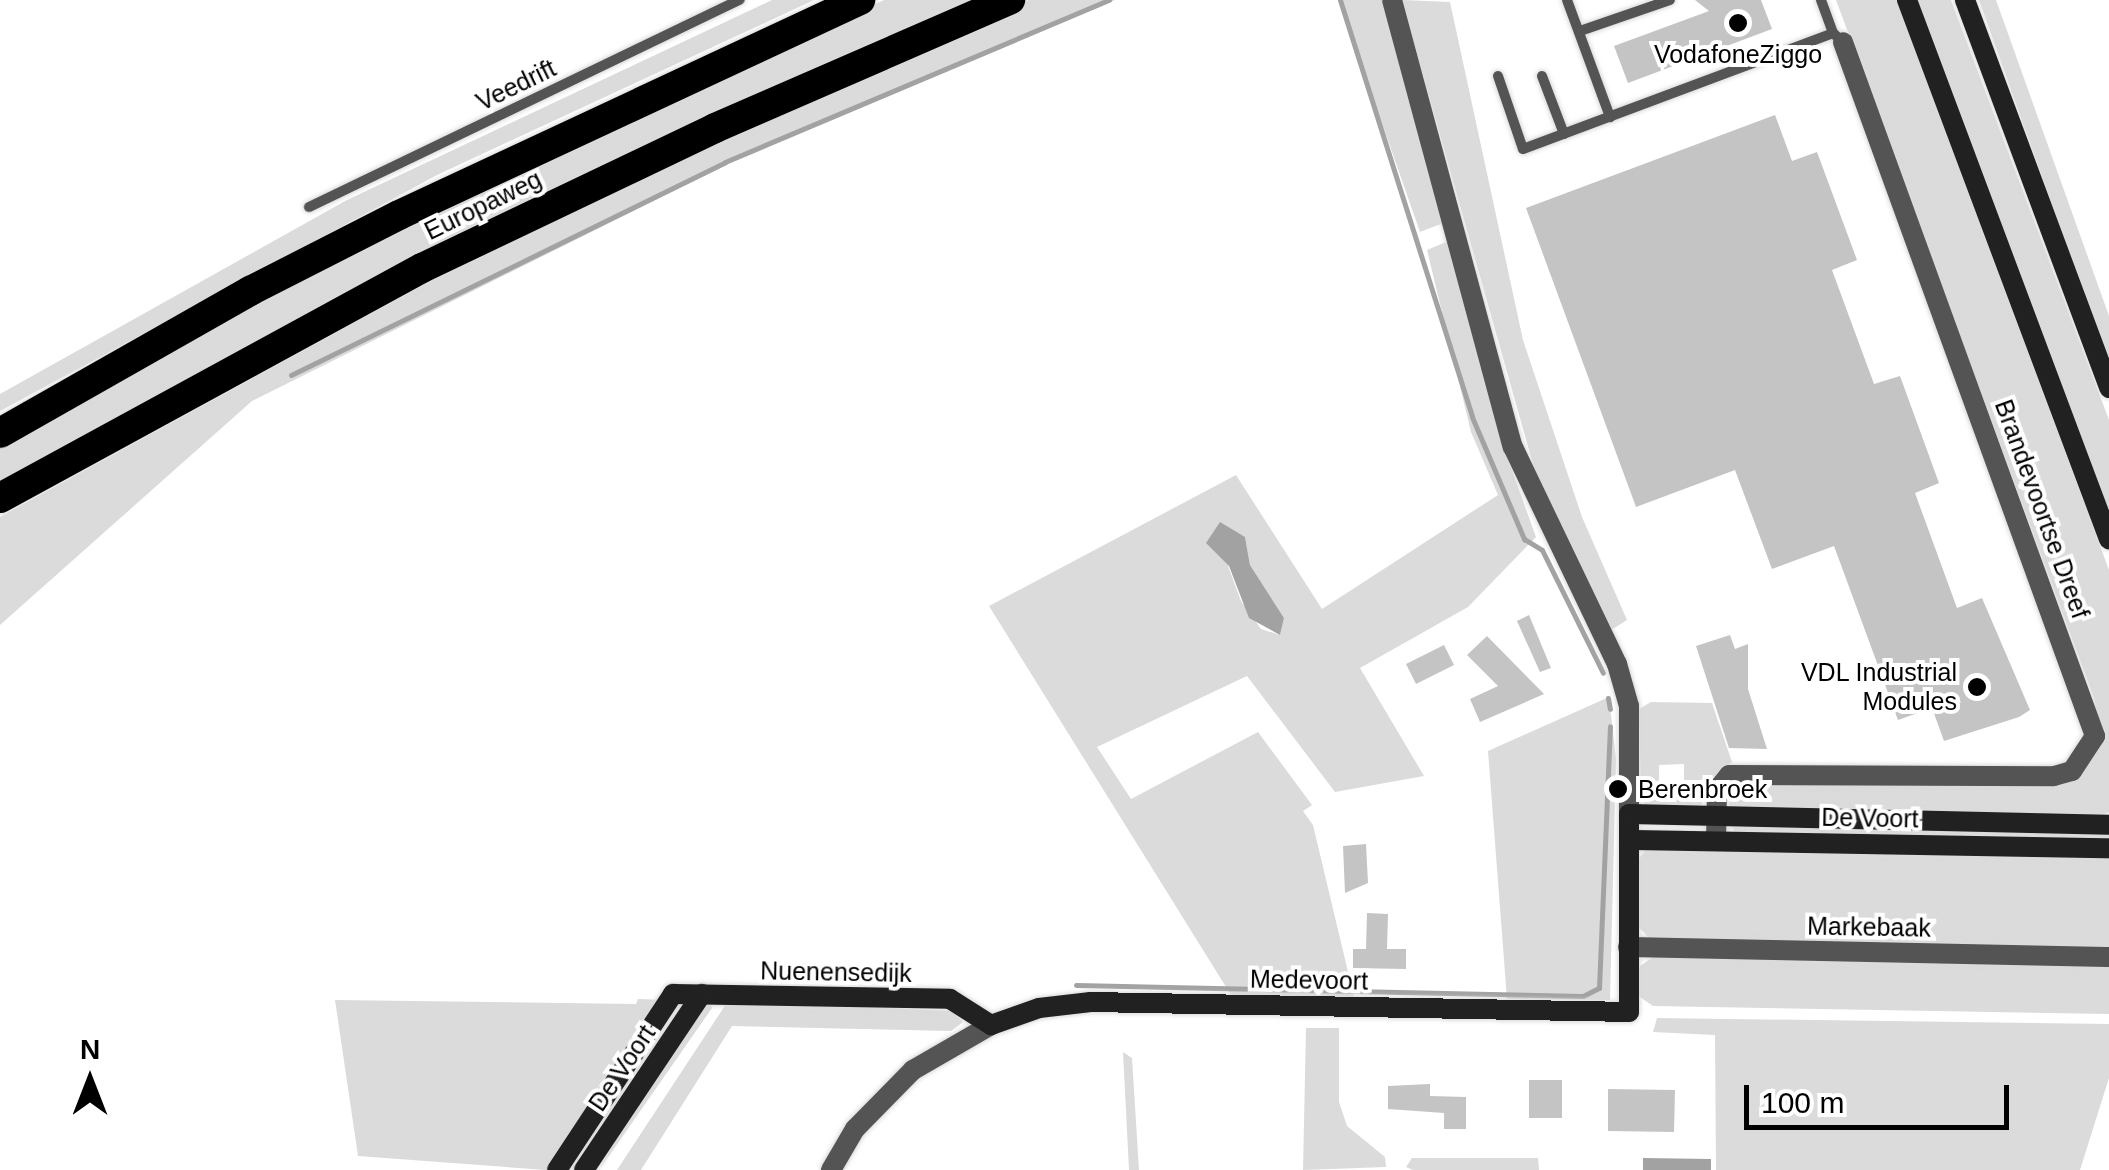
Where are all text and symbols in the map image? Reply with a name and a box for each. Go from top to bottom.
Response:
marker: VodafoneZiggo [1727,12,1749,34]
place label: VodafoneZiggo [1654,39,1822,69]
street label: Veedrift [471,53,561,117]
street label: Europaweg [420,164,546,246]
street label: Brandevoortse Dreef [1988,395,2096,623]
place label: VDL Industrial Modules [1800,658,1957,717]
marker: VDL Industrial Modules [1966,676,1988,698]
place label: Berenbroek [1638,774,1767,804]
marker: Berenbroek [1607,778,1629,800]
street label: De Voort [1821,802,1919,834]
street label: Markebaak [1807,911,1931,943]
street label: Nuenensedijk [760,956,912,988]
street label: Medevoort [1250,964,1368,996]
street label: De Voort [582,1019,662,1117]
north arrow [40,1030,140,1130]
text: N [80,1034,100,1065]
scale bar [1749,1065,2014,1127]
text: 100 m [1761,1086,1844,1119]

